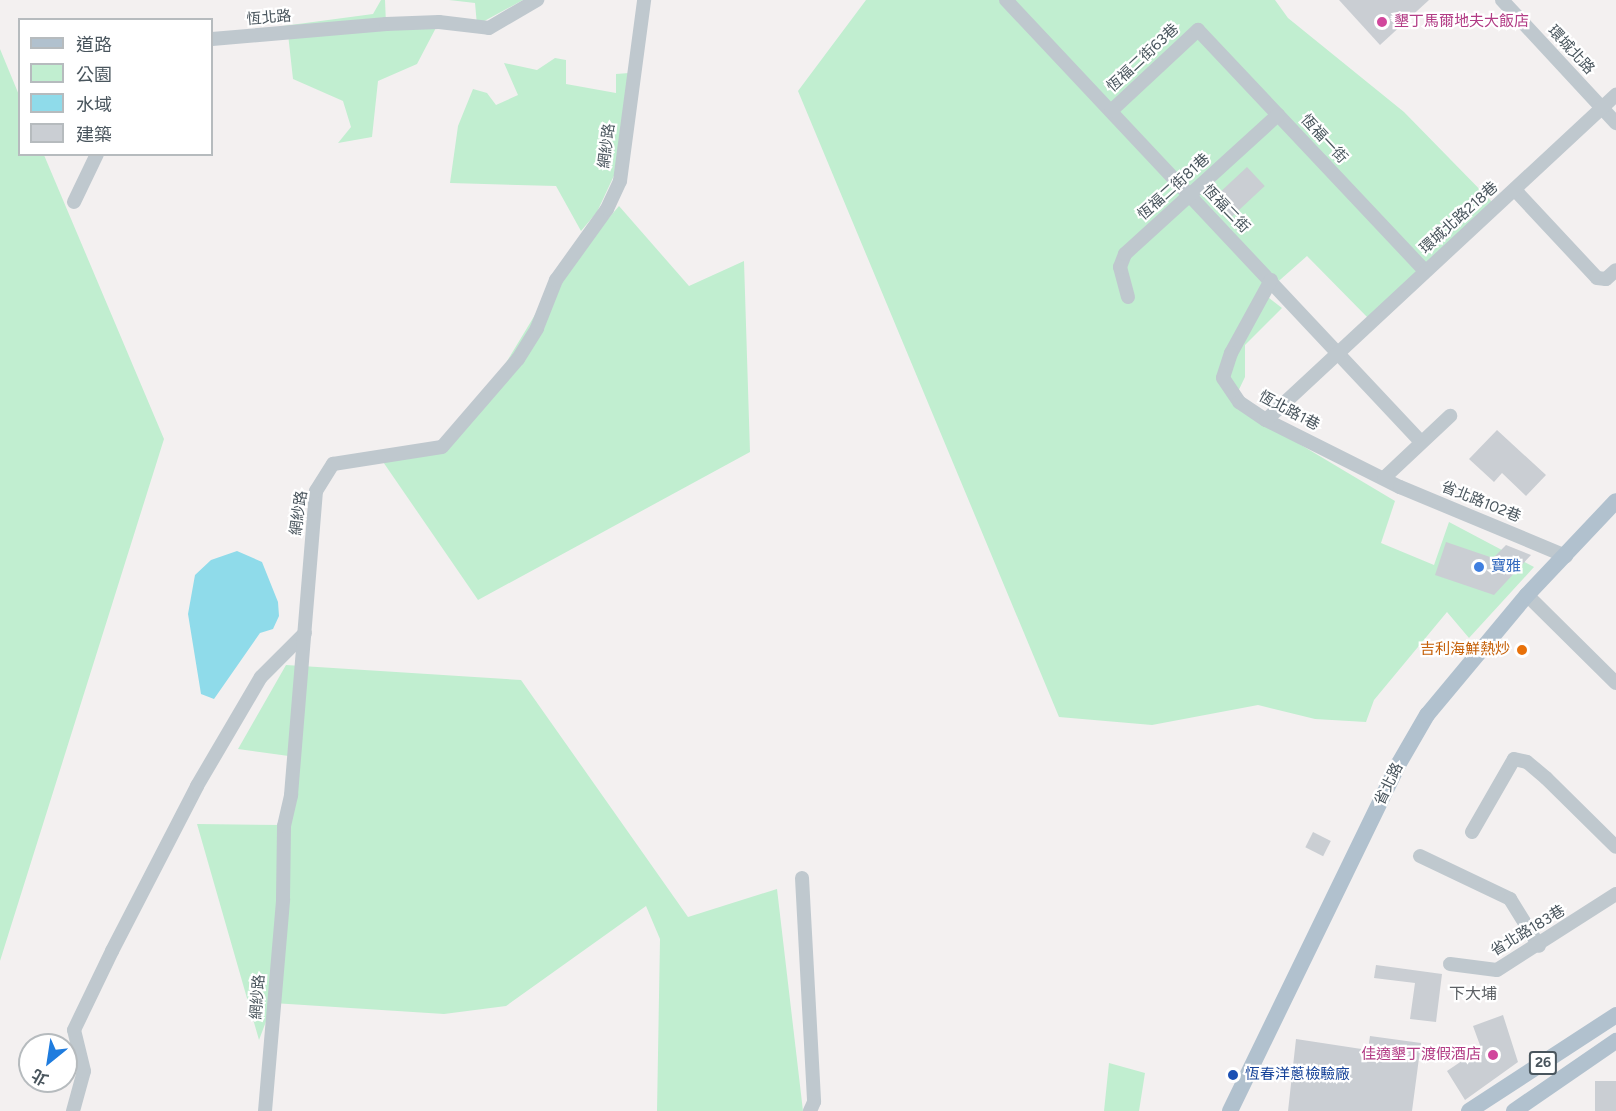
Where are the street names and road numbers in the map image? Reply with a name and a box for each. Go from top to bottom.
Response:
street label: 恆北路 [246,7,292,29]
street label: 恆福二街63巷 [1103,20,1183,96]
street label: 環城北路 [1544,22,1598,78]
street label: 恆福一街 [1297,111,1351,167]
street label: 網紗路 [595,123,619,169]
street label: 恆福二街81巷 [1134,150,1214,224]
street label: 環城北路218巷 [1416,178,1502,258]
street label: 恆福二街 [1199,181,1253,237]
street label: 恆北路1巷 [1256,388,1322,434]
street label: 省北路102巷 [1439,478,1523,526]
street label: 網紗路 [287,489,311,537]
street label: 省北路 [1371,760,1407,808]
street label: 省北路183巷 [1488,902,1568,960]
street label: 網紗路 [247,974,269,1020]
road number: 26 [1528,1052,1558,1074]

